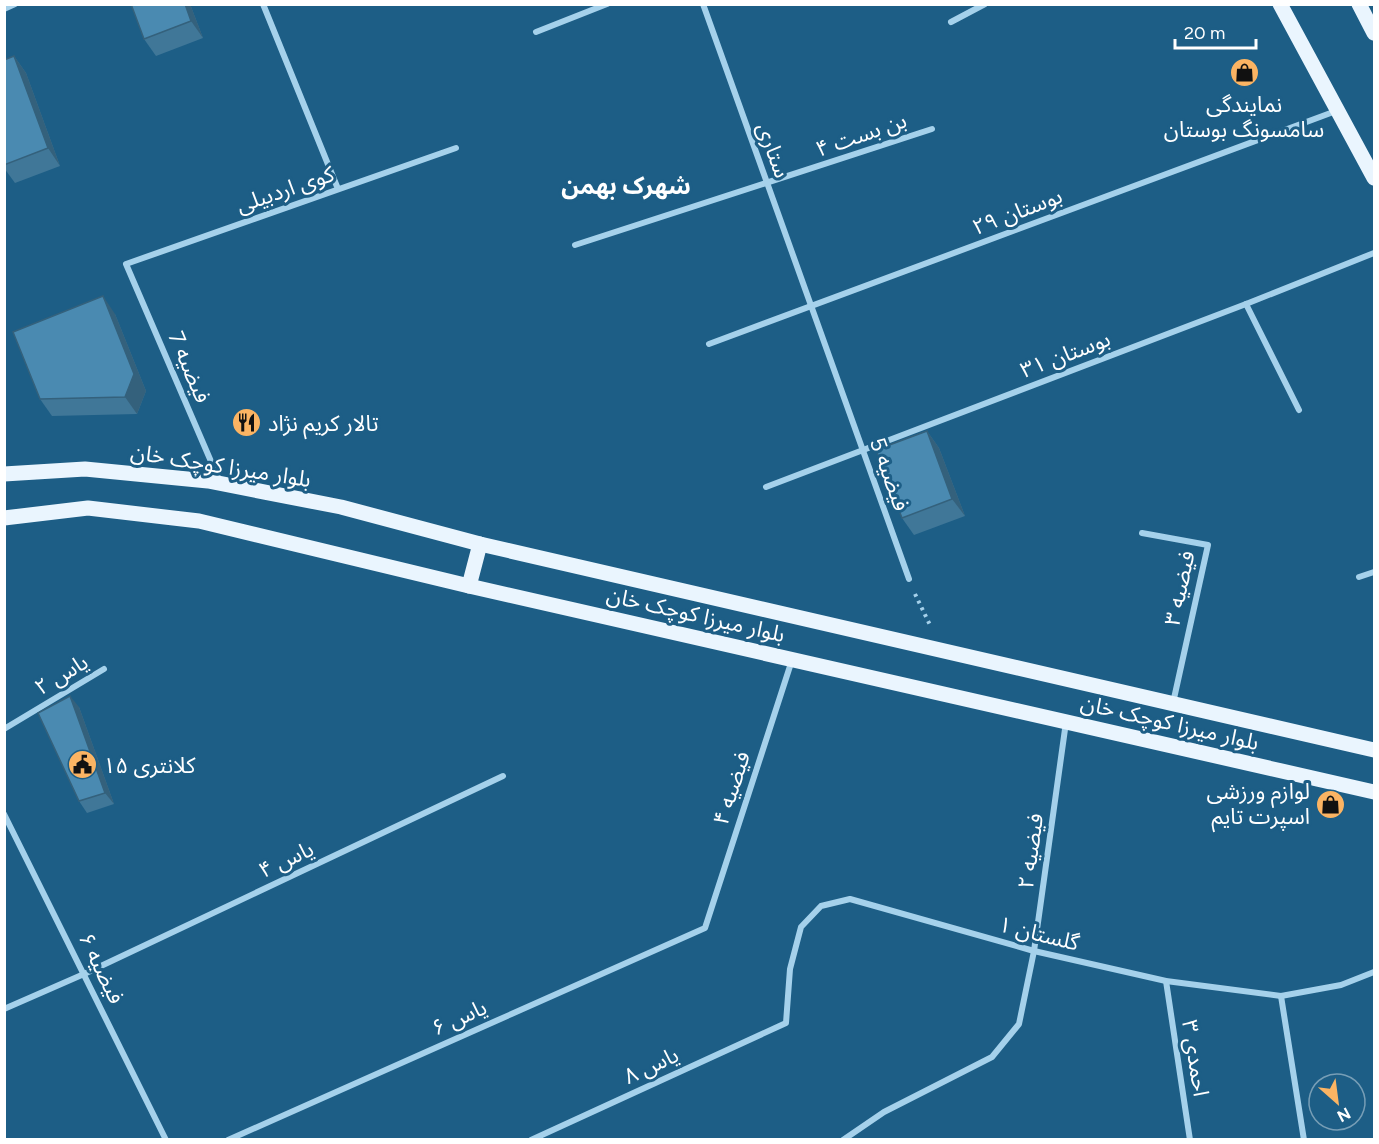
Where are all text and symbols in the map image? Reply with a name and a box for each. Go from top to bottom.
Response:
scale bar [1175,12,1256,50]
text: 20 m [1184,22,1225,44]
shop icon: نمایندگی سامسونگ بوستان [1228,56,1260,88]
place label: نمایندگی سامسونگ بوستان [1164,91,1324,143]
street label: بن بست ۴ [812,106,910,163]
street label: ستاری [751,119,796,181]
street label: کوی اردبیلی [233,160,339,219]
district label: شهرک بهمن [561,171,691,200]
street label: بوستان ۲۹ [969,182,1066,241]
street label: بوستان ۳۱ [1017,325,1114,384]
street label: فیضیه 7 [162,327,217,407]
restaurant icon: تالار کریم نژاد [231,407,263,439]
place label: تالار کریم نژاد [268,410,379,440]
street label: فیضیه 5 [864,434,915,514]
street label: بلوار میرزا کوچک خان [129,438,313,494]
street label: فیضیه ۳ [1158,548,1201,628]
street label: بلوار میرزا کوچک خان [604,581,788,649]
street label: یاس ۲ [30,648,93,701]
street label: بلوار میرزا کوچک خان [1078,689,1262,757]
street label: فیضیه ۴ [707,748,756,828]
public building icon: کلانتری ۱۵ [66,749,98,781]
place label: کلانتری ۱۵ [103,752,196,779]
place label: لوازم ورزشی اسپرت تایم [1207,778,1310,833]
shop icon: لوازم ورزشی اسپرت تایم [1315,788,1347,820]
street label: فیضیه ۲ [1012,812,1049,891]
street label: یاس ۴ [254,835,318,884]
street label: گلستان ۱ [996,910,1083,957]
street label: فیضیه ۶ [73,928,130,1008]
street label: یاس ۶ [427,993,491,1042]
street label: احمدی ۳ [1176,1018,1215,1098]
street label: یاس ۸ [619,1041,683,1090]
north arrow [1307,1072,1367,1132]
text: N [1334,1104,1354,1126]

